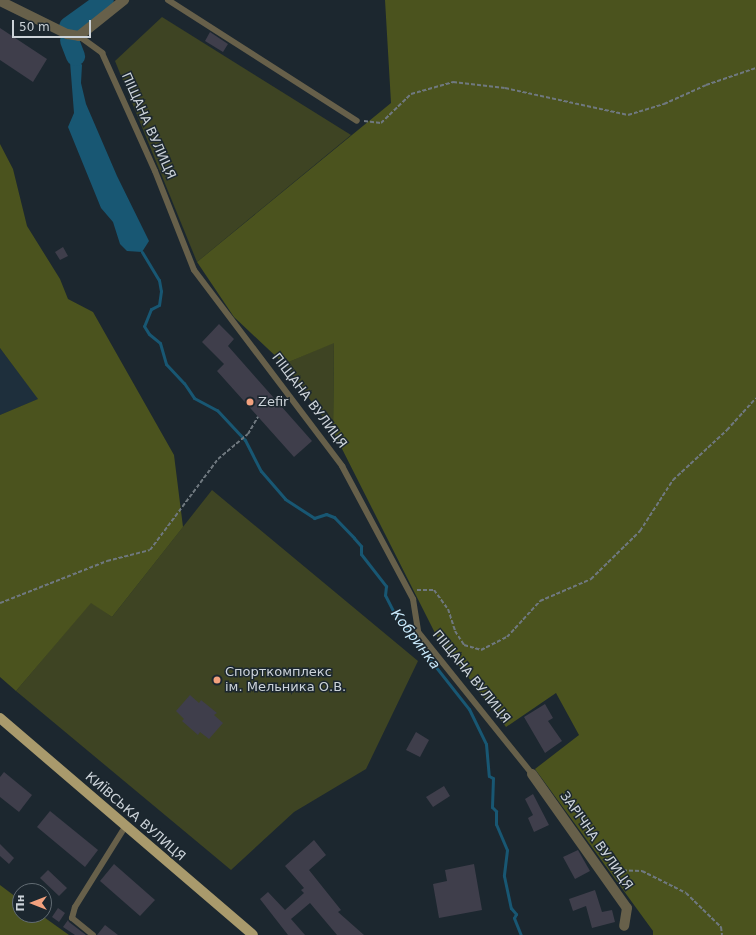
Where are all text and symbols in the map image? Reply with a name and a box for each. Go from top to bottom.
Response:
scale bar [14,12,93,38]
text: 50 m [19,20,50,34]
street label: ПІЩАНА ВУЛИЦЯ [117,70,179,182]
street label: ПІЩАНА ВУЛИЦЯ [268,350,350,452]
place label: Zefir [258,394,288,410]
marker: Zefir [245,397,255,407]
water label: Кобринка [388,605,444,673]
street label: ПІЩАНА ВУЛИЦЯ [429,627,513,727]
place label: Спорткомплекс ім. Мельника О.В. [225,665,346,696]
marker: Спорткомплекс ім. Мельника О.В. [212,675,222,685]
street label: КИЇВСЬКА ВУЛИЦЯ [82,769,188,865]
street label: ЗАРІЧНА ВУЛИЦЯ [556,789,636,893]
north arrow [12,883,52,923]
text: Пн [14,895,27,911]

